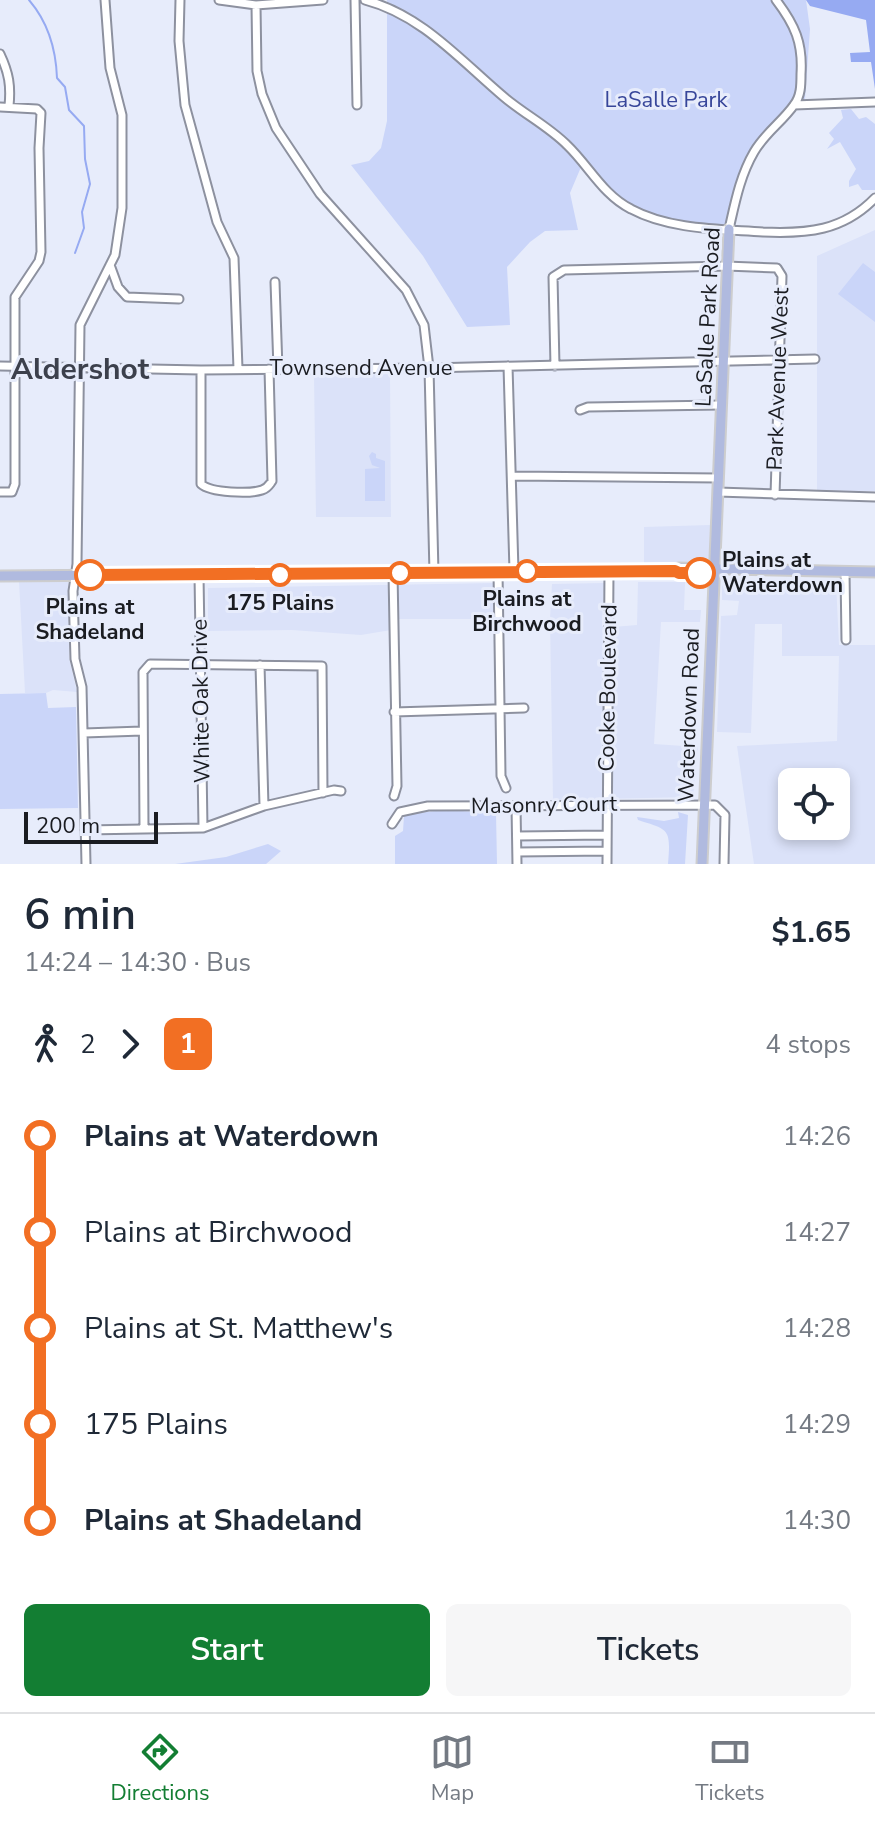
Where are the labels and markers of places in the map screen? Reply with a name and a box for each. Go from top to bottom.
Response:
place label: Plains at Waterdown [722,545,843,600]
marker: Plains at Waterdown [685,558,715,588]
marker: Plains at Shadeland [75,560,105,590]
marker: Plains at Birchwood [516,560,538,582]
unlabelled marker [389,562,411,584]
marker: 175 Plains [269,564,291,586]
place label: Plains at Birchwood [472,584,582,639]
place label: 175 Plains [226,588,334,618]
place label: Plains at Shadeland [35,592,145,647]

